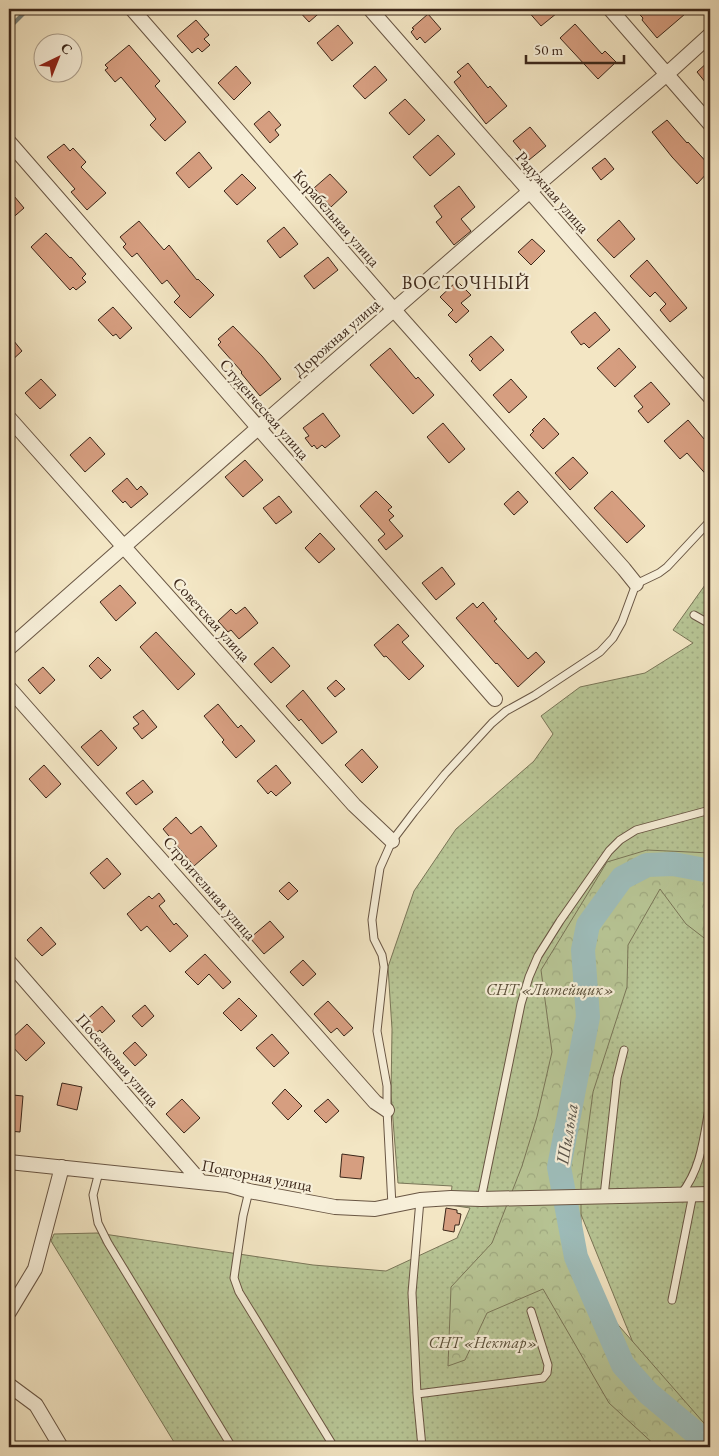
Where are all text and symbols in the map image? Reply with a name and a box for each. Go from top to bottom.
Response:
north arrow [32,32,82,82]
scale bar [526,32,624,64]
text: С [57,39,77,59]
text: 50 m [534,40,563,59]
street label: Радужная улица [511,147,595,238]
street label: Корабельная улица [289,165,385,272]
district label: ВОСТОЧНЫЙ [402,271,530,294]
street label: Дорожная улица [288,293,385,381]
street label: Студенческая улица [215,354,315,465]
street label: Советская улица [168,573,256,666]
street label: Строительная улица [158,832,261,945]
park label: СНТ «Литейщик» [486,979,614,1000]
street label: Поселковая улица [71,1009,164,1112]
water label: Шильна [550,1102,583,1167]
street label: Подгорная улица [200,1154,315,1197]
park label: СНТ «Нектар» [429,1332,537,1353]

